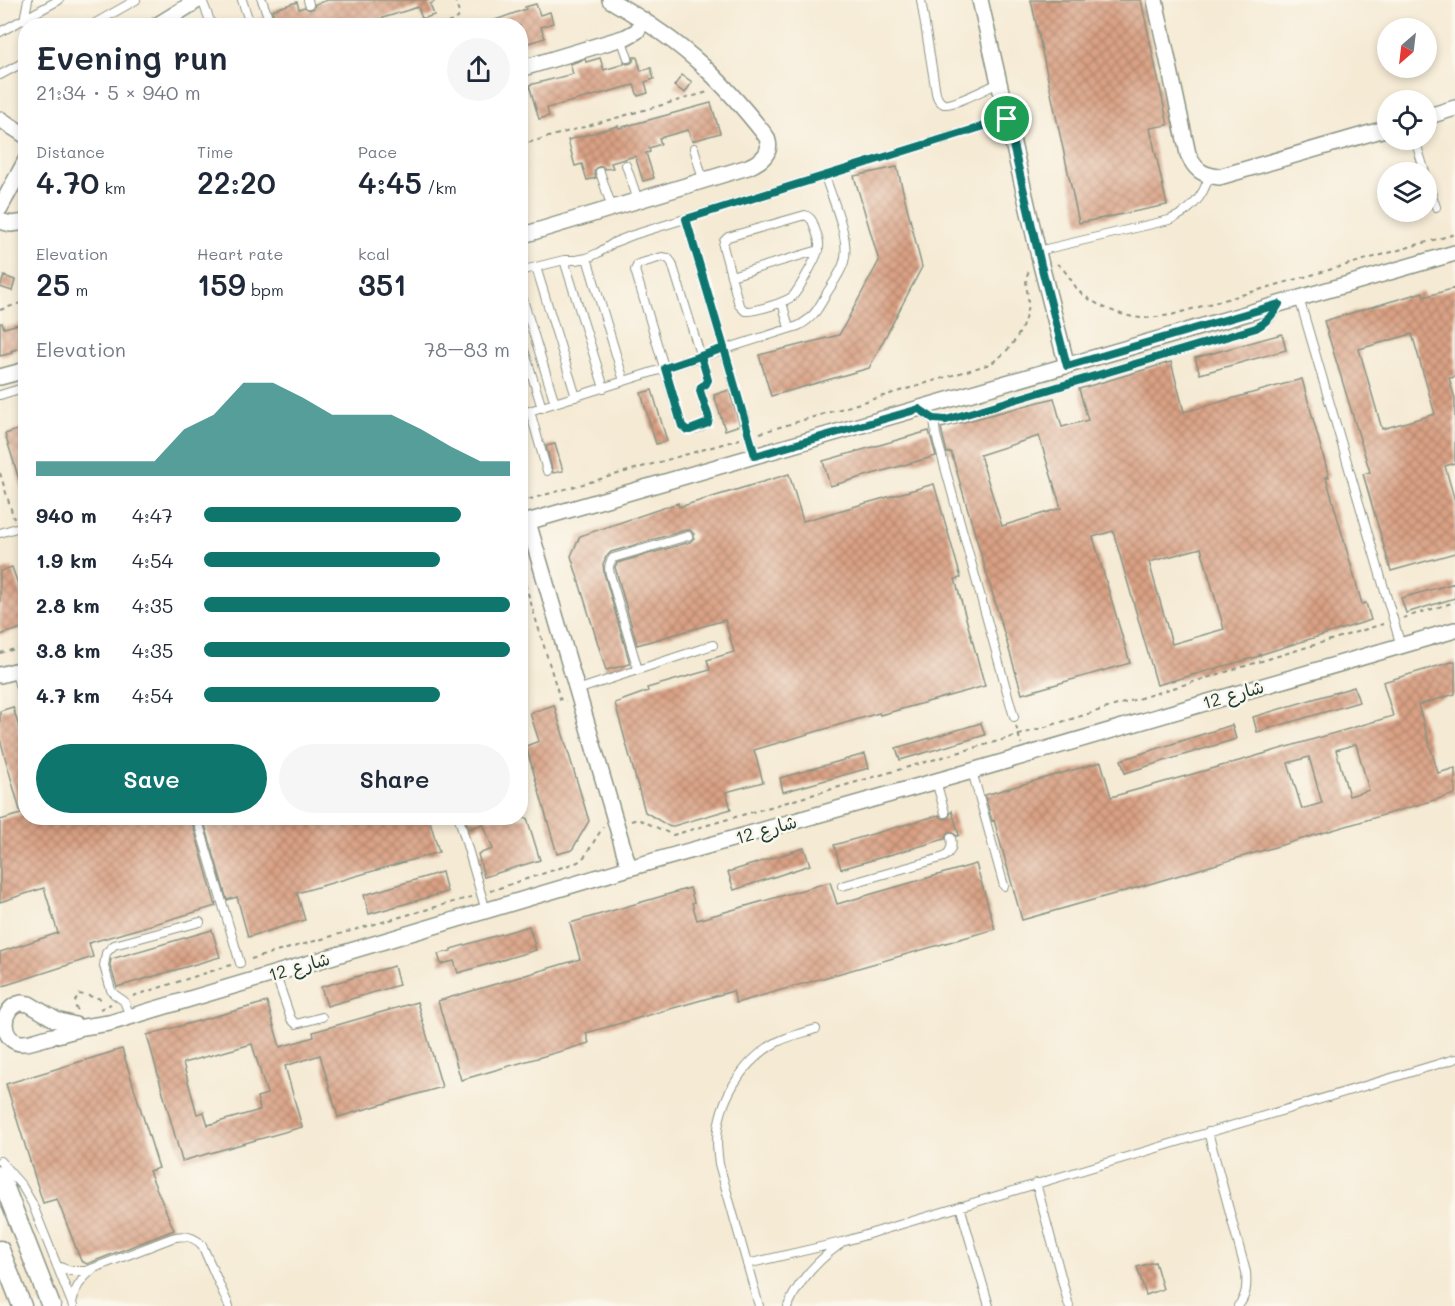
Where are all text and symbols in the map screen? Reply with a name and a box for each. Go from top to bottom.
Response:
north arrow [1377,18,1437,78]
map controls [1377,18,1437,222]
text: Evening run [36,35,228,78]
button: share [447,38,510,101]
text: 21:34 · 5 × 940 m [36,79,201,105]
button: locate [1377,90,1437,150]
pin [981,93,1032,144]
icon: arrive [990,102,1023,135]
text: Distance [36,141,105,162]
text: Time [197,141,233,162]
text: Pace [358,141,397,162]
text: 4.70 [36,162,99,202]
text: 22:20 [197,162,276,202]
text: 4:45 [358,162,422,202]
button: layers [1377,162,1437,222]
text: km [99,177,126,198]
text: /km [422,177,457,198]
text: Elevation [36,243,108,264]
text: Heart rate [197,243,283,264]
text: kcal [358,243,390,264]
text: 25 [36,264,70,304]
text: 159 [197,264,246,304]
text: 351 [358,264,407,304]
text: m [70,279,88,300]
text: bpm [246,279,284,300]
text: Elevation [36,336,126,362]
text: 78–83 m [424,336,510,362]
text: 940 m [36,502,97,528]
text: 4:47 [132,502,173,528]
text: 1.9 km [36,547,97,573]
text: 4:54 [132,547,173,573]
text: 2.8 km [36,592,100,618]
text: 4:35 [132,592,173,618]
text: 3.8 km [36,637,100,663]
text: 4:35 [132,637,173,663]
street label: شارع 12 [1200,674,1267,715]
text: 4.7 km [36,682,100,708]
text: 4:54 [132,682,173,708]
button: Save [36,744,267,813]
button: Share [279,744,510,813]
street label: شارع 12 [733,809,800,850]
street label: شارع 12 [266,946,333,987]

